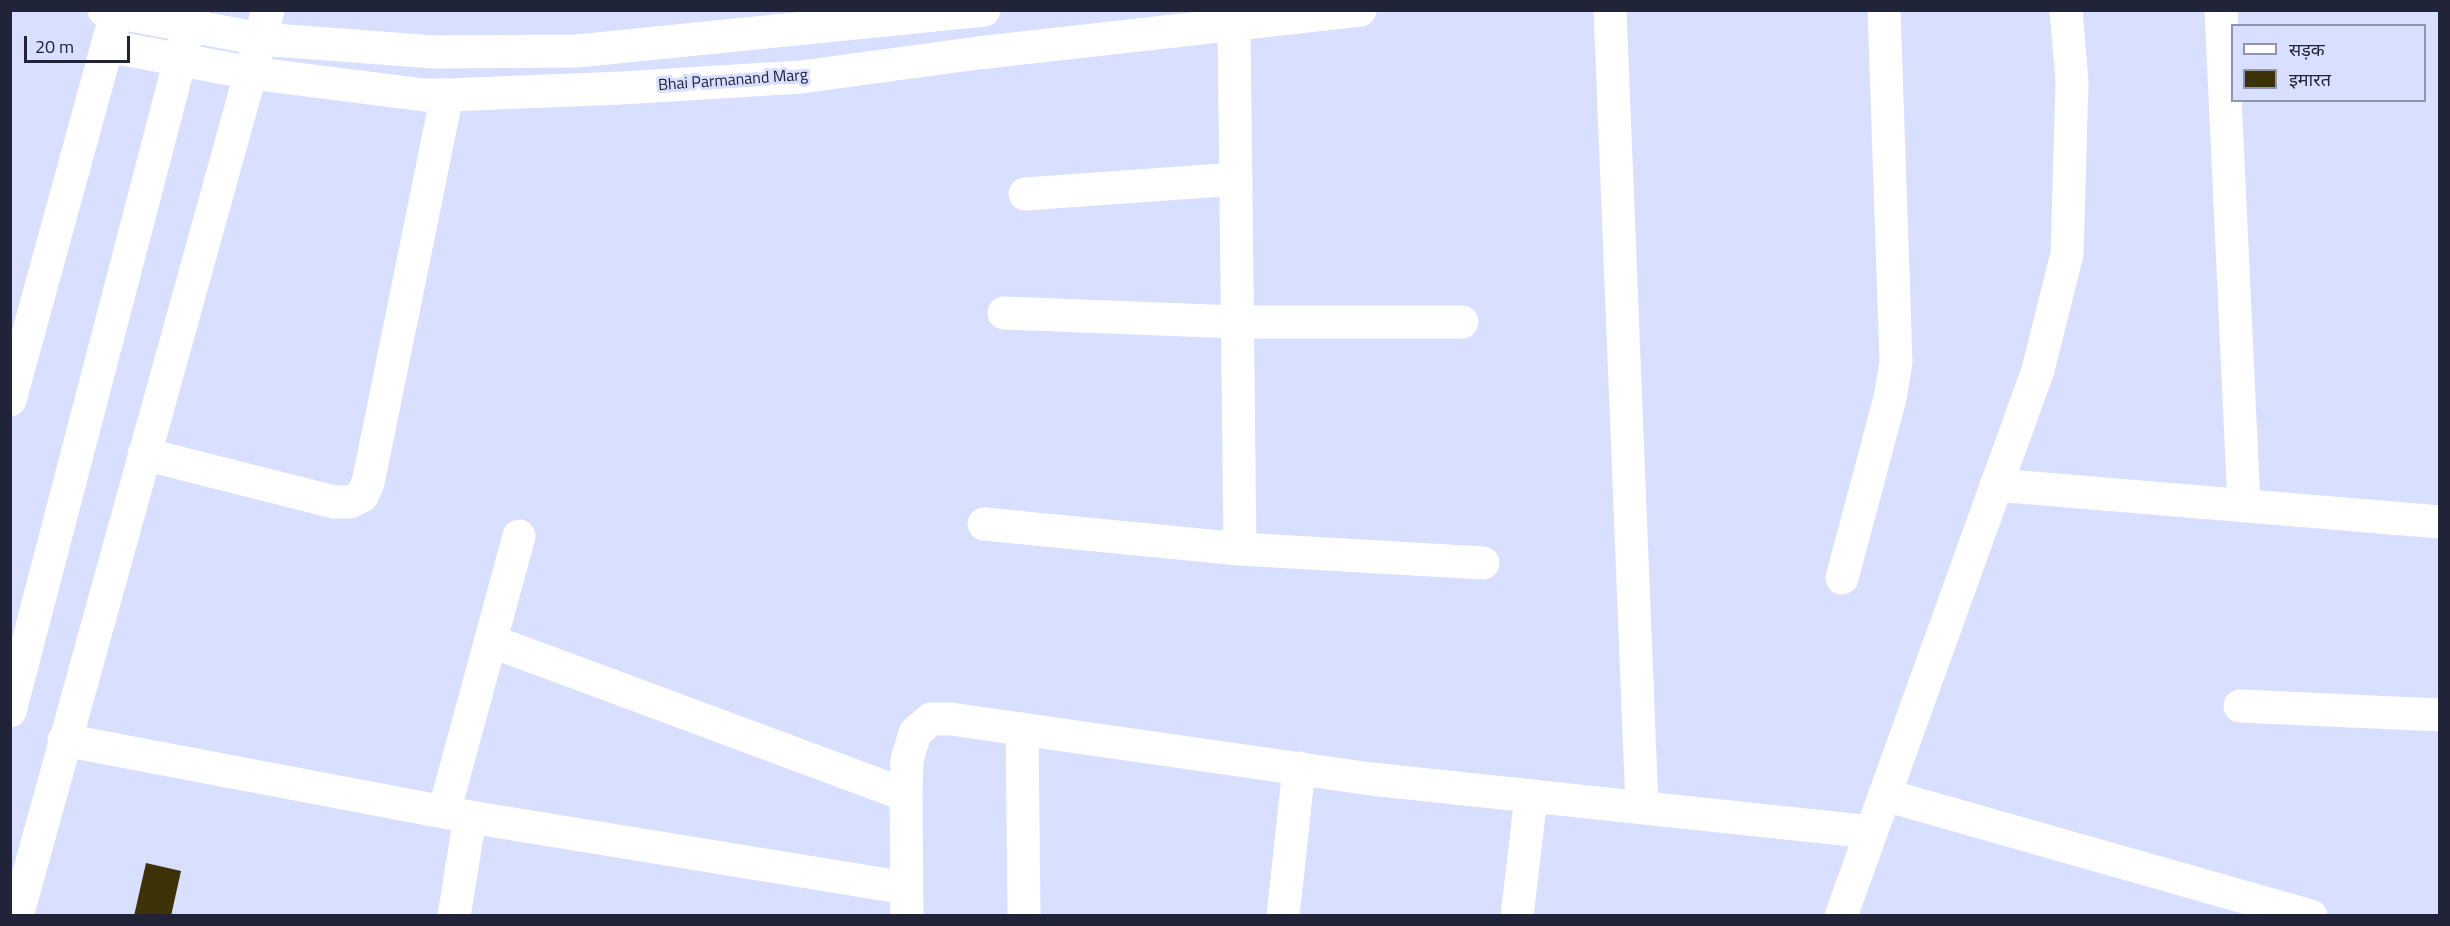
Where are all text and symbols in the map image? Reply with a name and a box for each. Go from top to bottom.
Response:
scale bar [27,24,134,62]
legend [2231,24,2426,102]
text: 20 m [35,33,74,60]
text: सड़क [2289,36,2325,63]
street label: Bhai Parmanand Marg [657,66,809,96]
text: इमारत [2289,66,2331,93]

